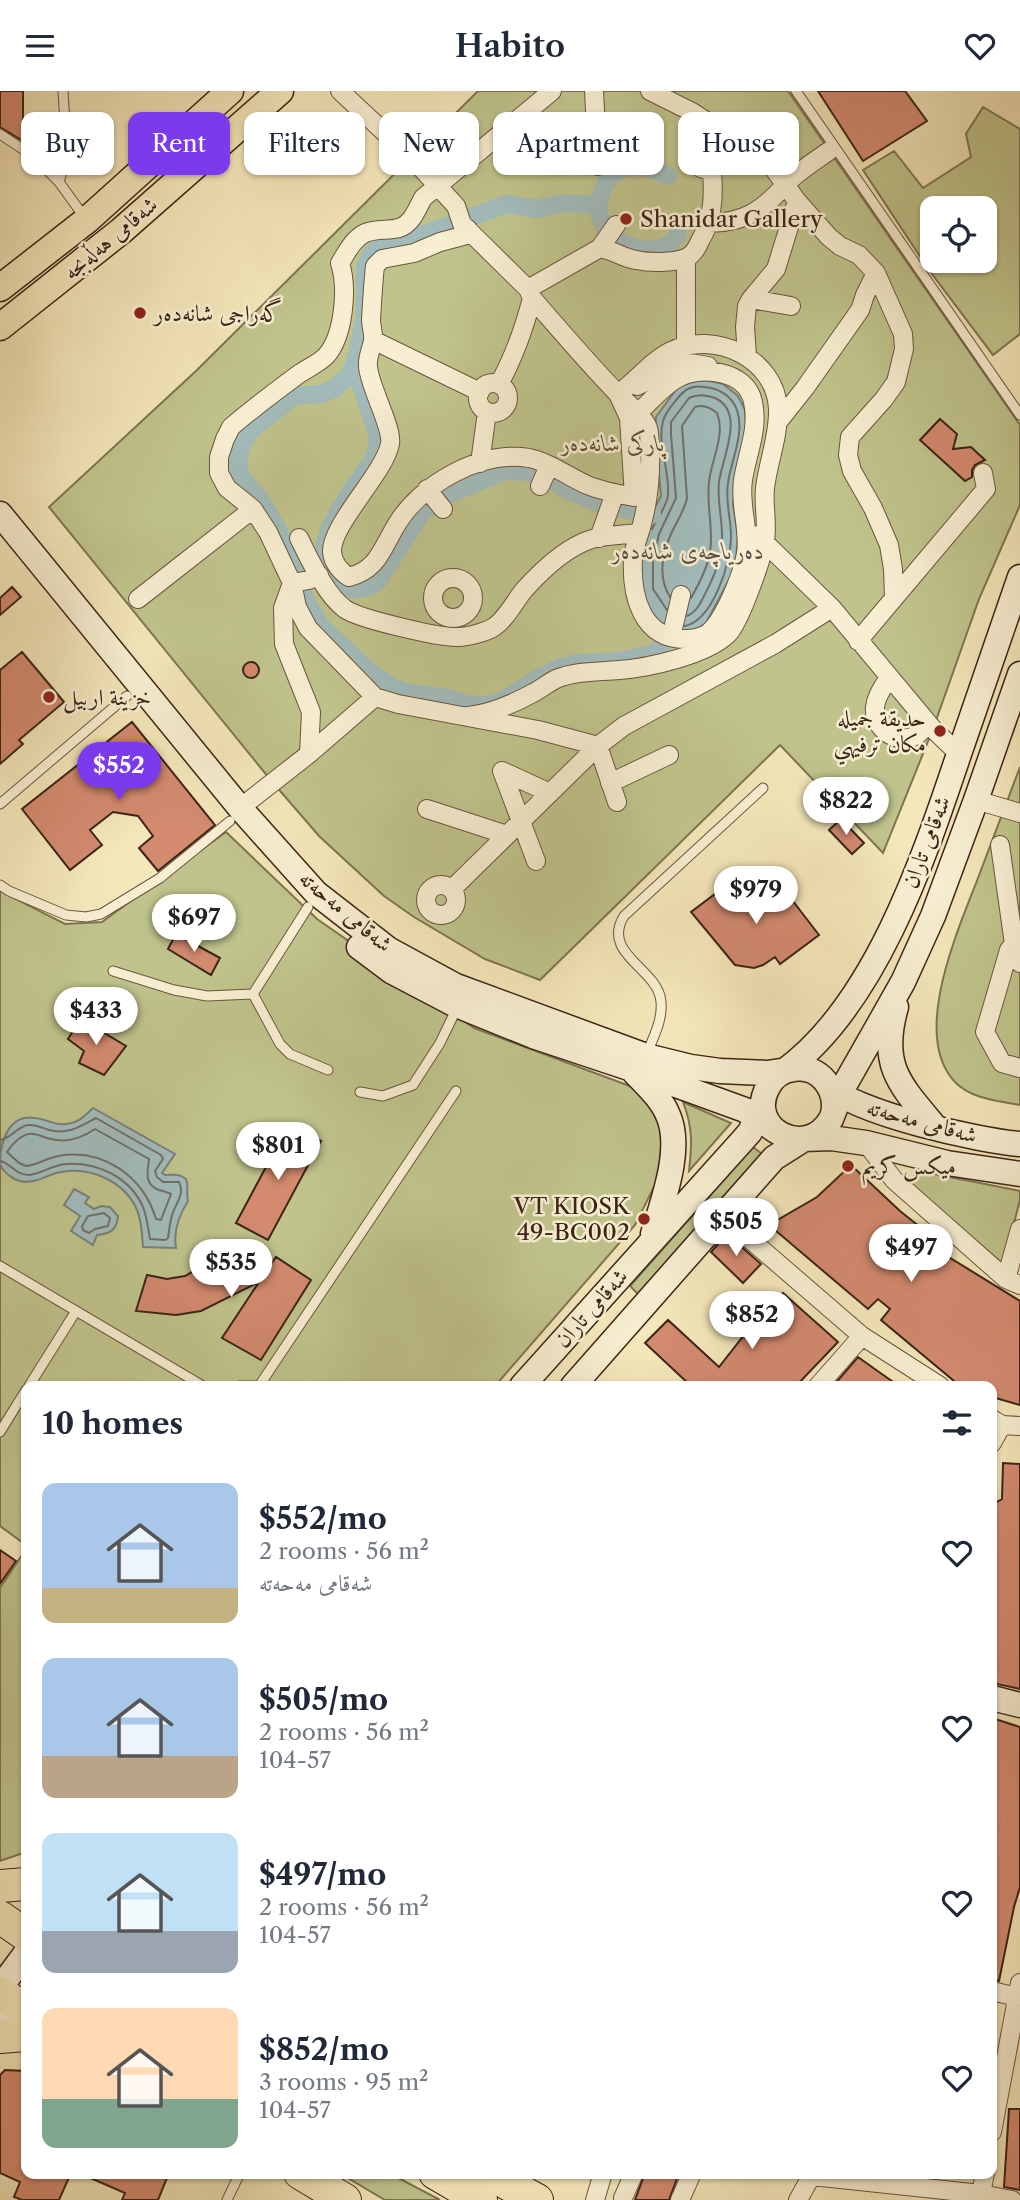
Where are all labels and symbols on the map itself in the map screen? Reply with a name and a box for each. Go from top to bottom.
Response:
street label: شەقامی هەڵەبجە [57,190,163,286]
place label: Shanidar Gallery [640,205,823,233]
marker: Shanidar Gallery [618,211,634,227]
place label: گەراجی شانەدەر [152,297,282,327]
marker: گەراجی شانەدەر [132,305,148,321]
park label: پارکی شانەدەر [559,429,667,460]
water label: دەریاچەی شانەدەر [610,536,764,568]
place label: خزينة اربيل [63,683,151,714]
marker: خزينة اربيل [41,689,57,705]
place label: حديقة جميله مكان ترفيهي [834,704,926,765]
marker: حديقة جميله مكان ترفيهي [932,723,948,739]
pin: $552 [78,743,160,802]
pin: $822 [805,777,887,837]
street label: شەقامی تاران [896,792,956,892]
street label: شەقامی مەحەتە [294,864,398,958]
pin: $979 [715,867,797,926]
pin: $697 [153,895,235,954]
pin: $433 [55,988,137,1047]
street label: شەقامی مەحەتە [864,1093,980,1149]
pin: $801 [237,1123,319,1182]
place label: ميكس كريم [862,1152,956,1186]
marker: ميكس كريم [840,1158,856,1174]
place label: VT KIOSK 49-BC002 [513,1192,631,1246]
pin: $505 [695,1199,777,1258]
marker: VT KIOSK 49-BC002 [636,1211,652,1227]
pin: $497 [870,1225,952,1284]
pin: $535 [190,1239,272,1299]
street label: شەقامی تاران [548,1263,634,1353]
pin: $852 [711,1291,793,1351]

